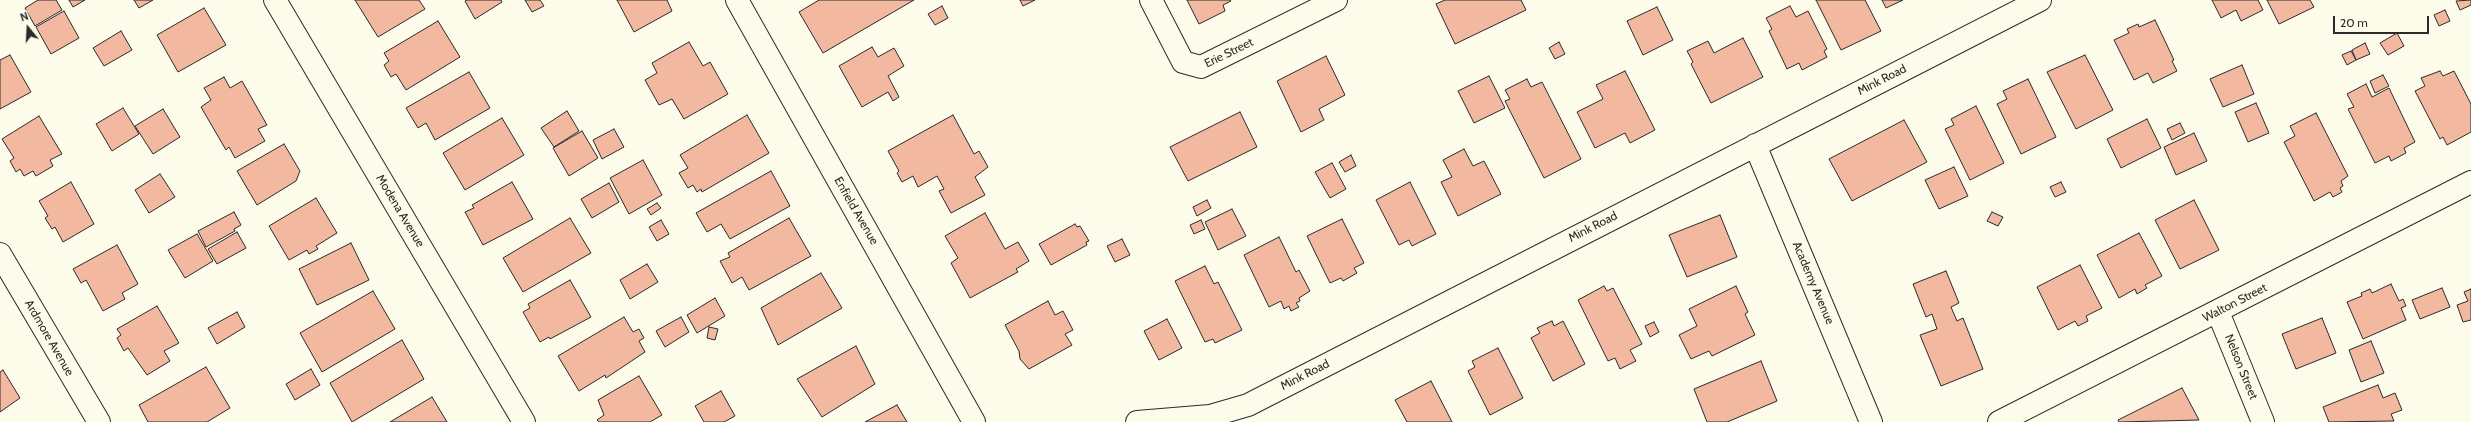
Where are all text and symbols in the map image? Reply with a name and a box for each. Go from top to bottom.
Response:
north arrow [8,8,48,48]
scale bar [2335,8,2431,34]
text: N [18,9,30,24]
text: 20 m [2340,15,2368,30]
street label: Erie Street [1202,35,1256,71]
street label: Mink Road [1855,62,1909,98]
street label: Modena Avenue [373,172,427,250]
street label: Enfield Avenue [831,174,881,248]
street label: Mink Road [1566,209,1620,245]
street label: Academy Avenue [1789,239,1837,327]
street label: Walton Street [2200,281,2270,325]
street label: Ardmore Avenue [21,297,77,379]
street label: Nelson Street [2221,332,2261,402]
street label: Mink Road [1278,357,1332,393]

